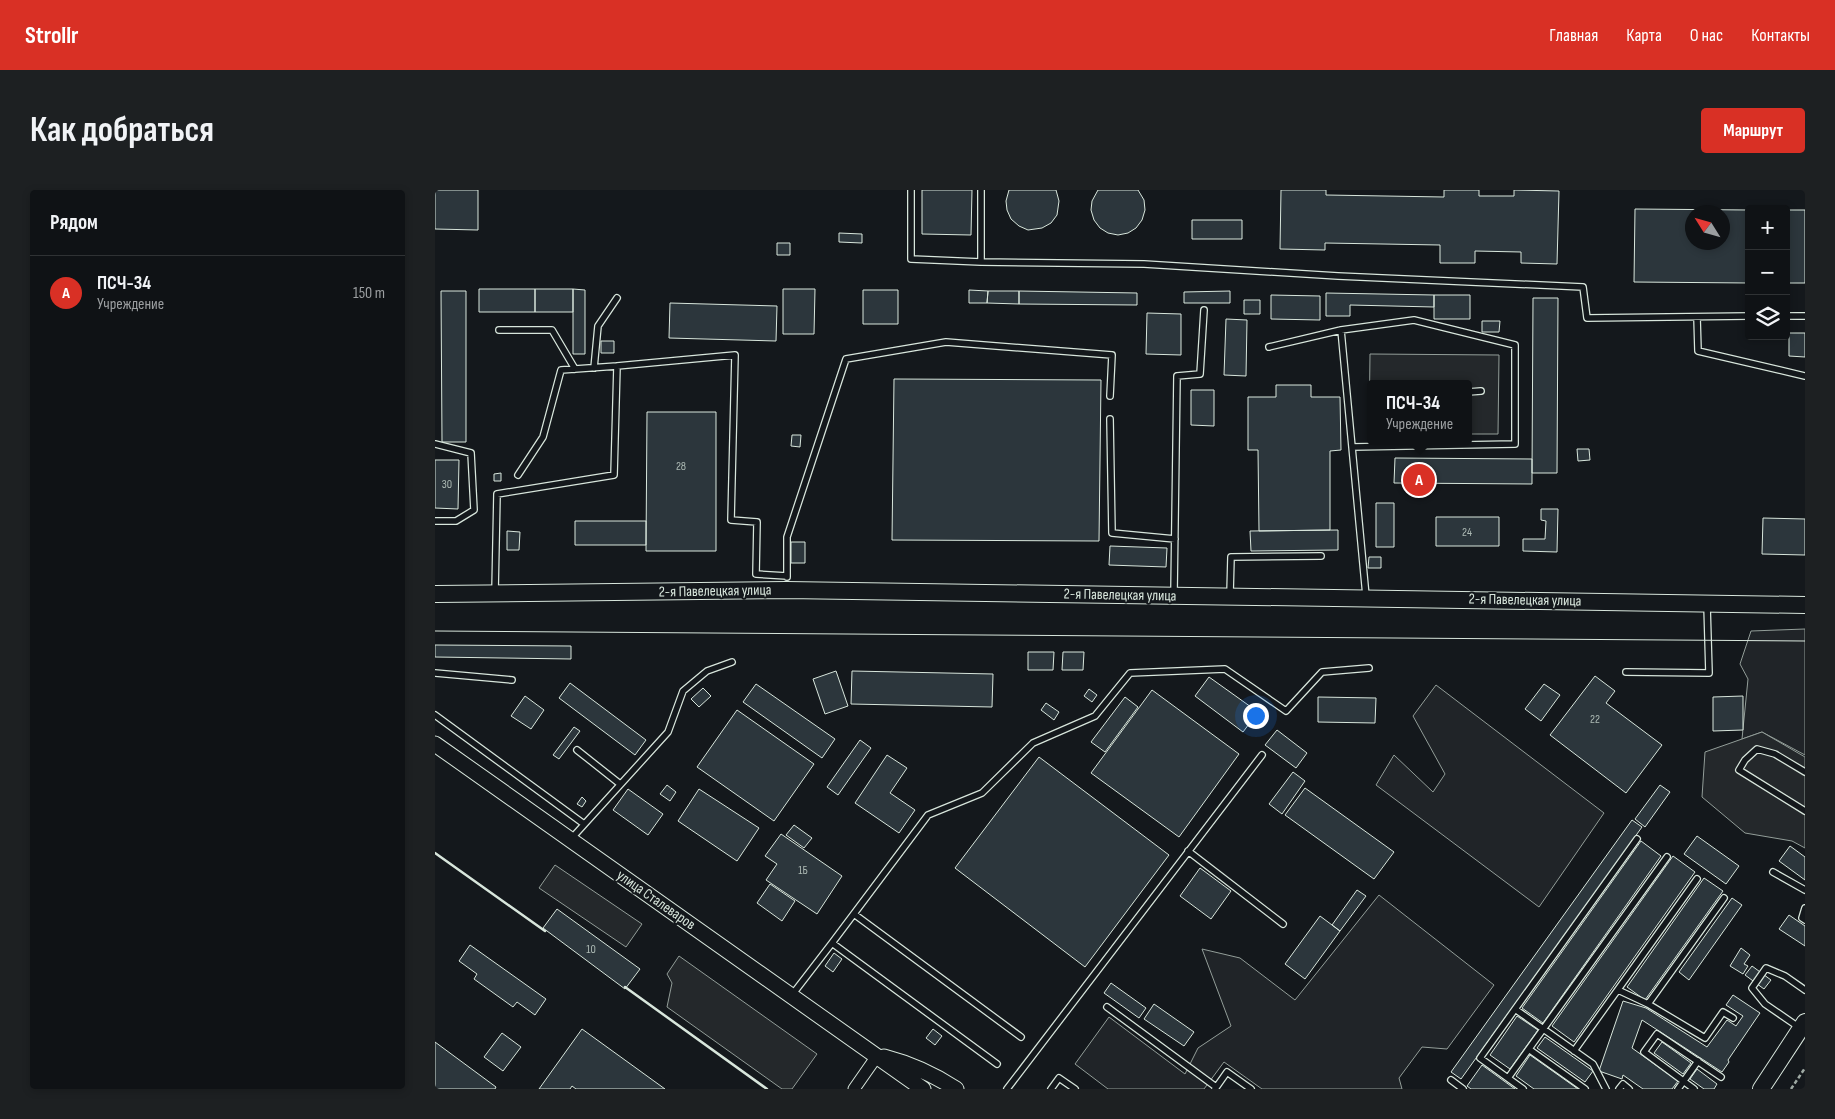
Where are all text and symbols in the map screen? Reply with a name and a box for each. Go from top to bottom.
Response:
text: Strollr [25,21,79,50]
text: Главная [1549,25,1598,46]
text: Карта [1626,25,1662,46]
text: О нас [1690,25,1723,46]
text: Контакты [1751,25,1810,46]
button: Маршрут [1701,108,1805,153]
text: Как добраться [30,109,214,152]
north arrow [1685,205,1730,250]
map controls [1745,205,1790,340]
button: + [1745,205,1790,250]
text: Рядом [50,210,98,235]
button: − [1745,250,1790,295]
text: ПСЧ-34 [97,272,151,295]
text: A [62,284,70,303]
text: 150 m [353,284,385,303]
text: Учреждение [97,295,164,314]
button: layers [1745,295,1790,340]
popup [1367,380,1472,445]
text: ПСЧ-34 [1386,392,1440,415]
text: Учреждение [1386,415,1453,434]
house number: 28 [676,459,686,474]
pin: A [1403,461,1435,499]
house number: 30 [442,477,452,492]
house number: 24 [1462,525,1472,540]
street label: 2-я Павелецкая улица [658,581,772,601]
street label: 2-я Павелецкая улица [1063,585,1177,605]
street label: 2-я Павелецкая улица [1468,590,1582,610]
your location [1243,703,1269,729]
house number: 22 [1590,712,1600,727]
house number: 1Б [798,863,808,878]
street label: улица Сталеваров [613,866,699,934]
house number: 10 [586,942,596,957]

